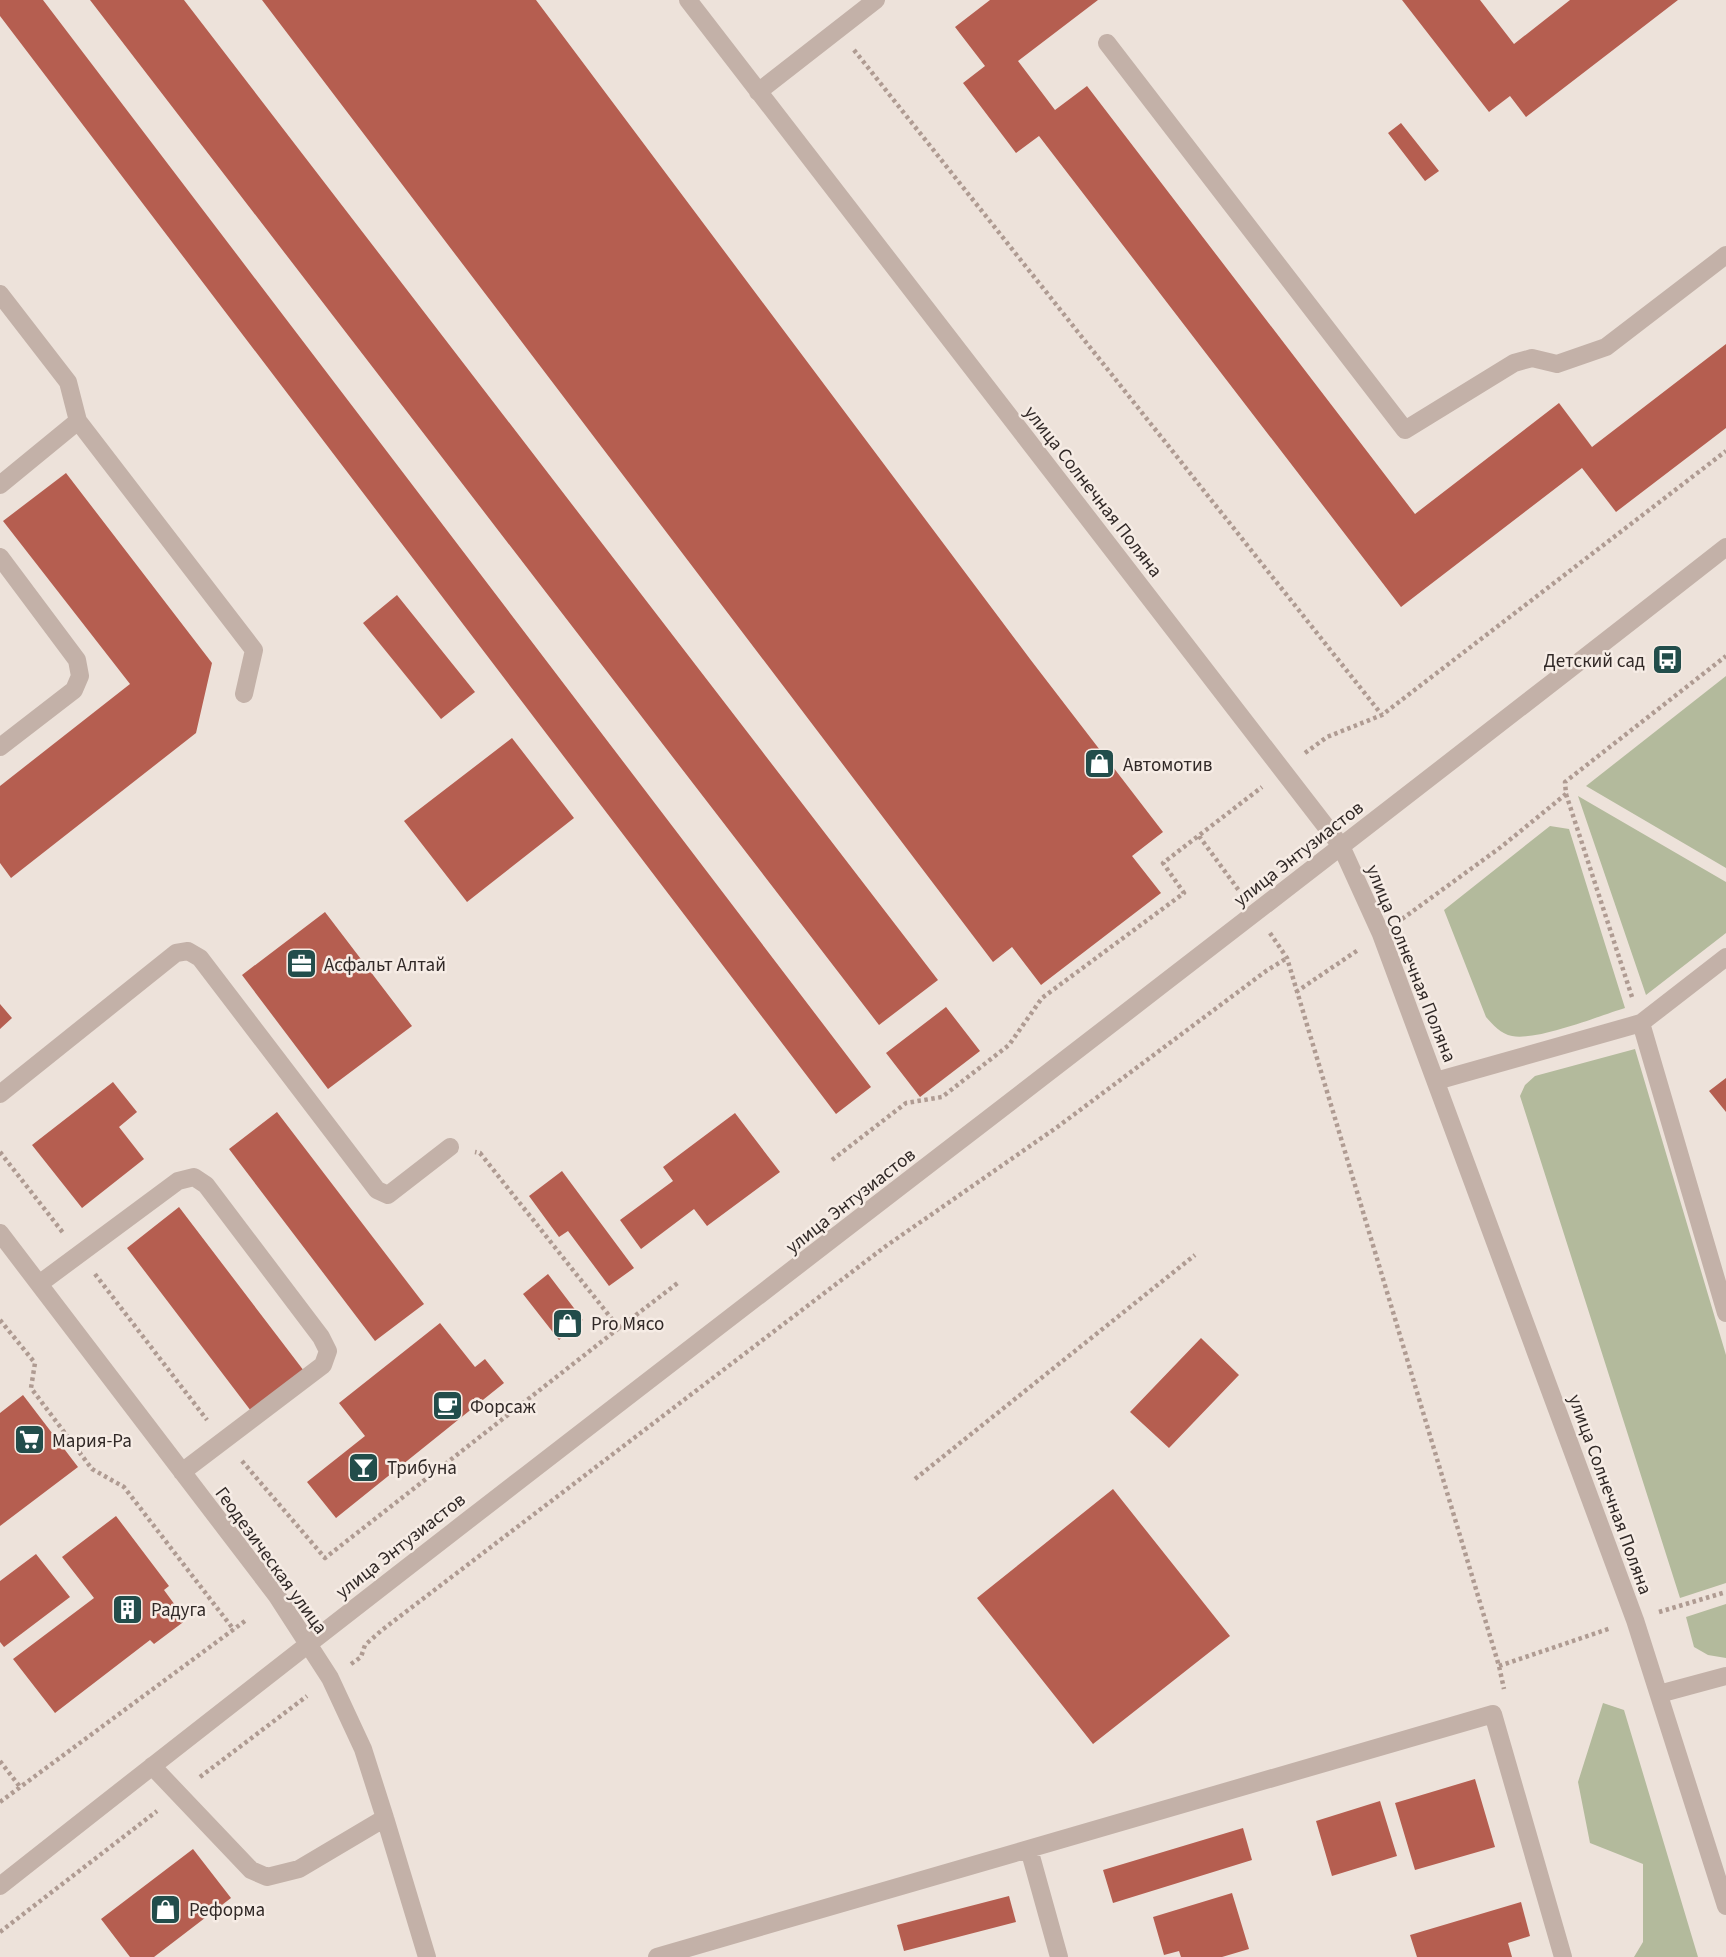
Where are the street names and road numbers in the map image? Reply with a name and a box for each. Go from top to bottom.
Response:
street label: улица Солнечная Поляна [1017,400,1168,583]
street label: улица Энтузиастов [1228,795,1370,914]
street label: улица Солнечная Поляна [1359,861,1463,1067]
street label: улица Энтузиастов [780,1142,922,1261]
street label: улица Солнечная Поляна [1561,1391,1658,1598]
street label: Геодезическая улица [208,1482,333,1640]
street label: улица Энтузиастов [330,1487,472,1606]

